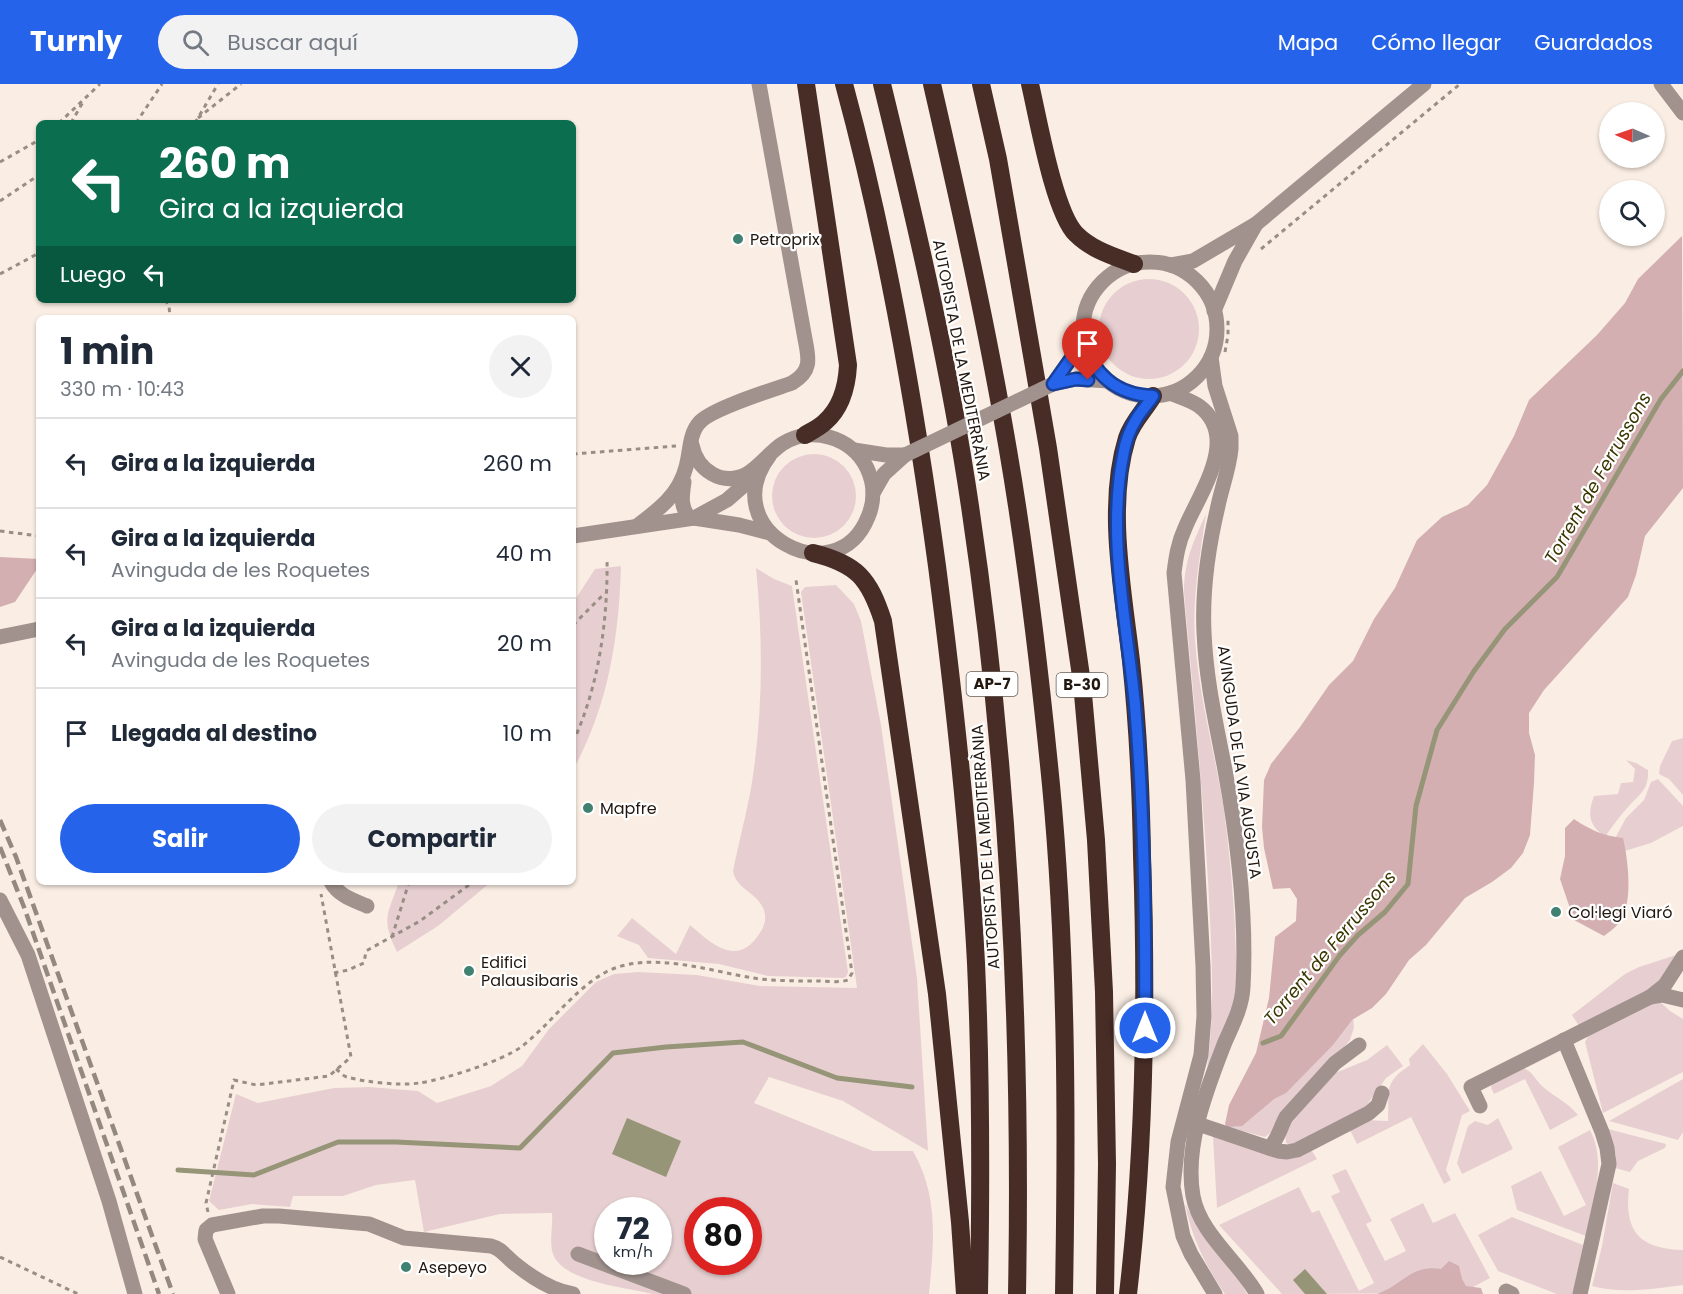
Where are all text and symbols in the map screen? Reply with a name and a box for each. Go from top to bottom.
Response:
search box [158,15,578,69]
text: Turnly [30,22,122,61]
icon: search [179,26,212,59]
text: Buscar aquí [227,27,358,58]
text: Mapa [1278,28,1338,57]
text: Cómo llegar [1371,28,1501,57]
text: Guardados [1534,28,1653,57]
north arrow [1599,102,1665,168]
map controls [1599,102,1665,246]
text: 260 m [159,134,291,193]
icon: left [60,144,138,222]
button: search [1599,180,1665,246]
text: Gira a la izquierda [159,190,404,227]
place label: Petroprix [750,228,820,251]
marker: Petroprix [731,232,745,246]
street label: AUTOPISTA DE LA MEDITERRÀNIA [927,238,996,483]
icon: left [138,258,171,291]
text: Luego [60,259,126,290]
pin [1062,318,1113,380]
text: 1 min [60,326,154,377]
icon: arrive [1071,327,1104,360]
button: close [489,335,552,398]
text: 330 m · 10:43 [60,375,185,403]
water label: Torrent de Ferrussons [1538,387,1657,568]
icon: left [60,447,93,480]
text: Gira a la izquierda [111,448,315,479]
text: 260 m [483,448,552,479]
text: Gira a la izquierda [111,523,315,554]
icon: left [60,537,93,570]
text: 40 m [496,538,552,569]
text: Avinguda de les Roquetes [111,556,370,584]
text: Gira a la izquierda [111,613,315,644]
icon: left [60,627,93,660]
text: 20 m [497,628,552,659]
street label: AVINGUDA DE LA VIA AUGUSTA [1212,644,1267,881]
text: Avinguda de les Roquetes [111,646,370,674]
road number: AP-7 [966,672,1018,696]
road number: B-30 [1056,673,1108,697]
icon: arrive [60,717,93,750]
text: Llegada al destino [111,718,317,749]
text: 10 m [503,718,552,749]
street label: AUTOPISTA DE LA MEDITERRÀNIA [965,724,1006,970]
place label: Mapfre [600,797,657,820]
marker: Mapfre [581,801,595,815]
button: Salir [60,804,300,873]
button: Compartir [312,804,552,873]
water label: Torrent de Ferrussons [1258,865,1402,1030]
place label: Col·legi Viaró [1568,901,1673,924]
marker: Col·legi Viaró [1549,905,1563,919]
place label: Edifici Palausibaris [481,951,578,992]
marker: Edifici Palausibaris [462,964,476,978]
position arrow [1113,996,1177,1060]
speed limit sign: 80 [684,1197,762,1275]
text: 72 [616,1207,650,1250]
text: km/h [613,1241,653,1262]
place label: Asepeyo [418,1256,487,1279]
marker: Asepeyo [399,1260,413,1274]

